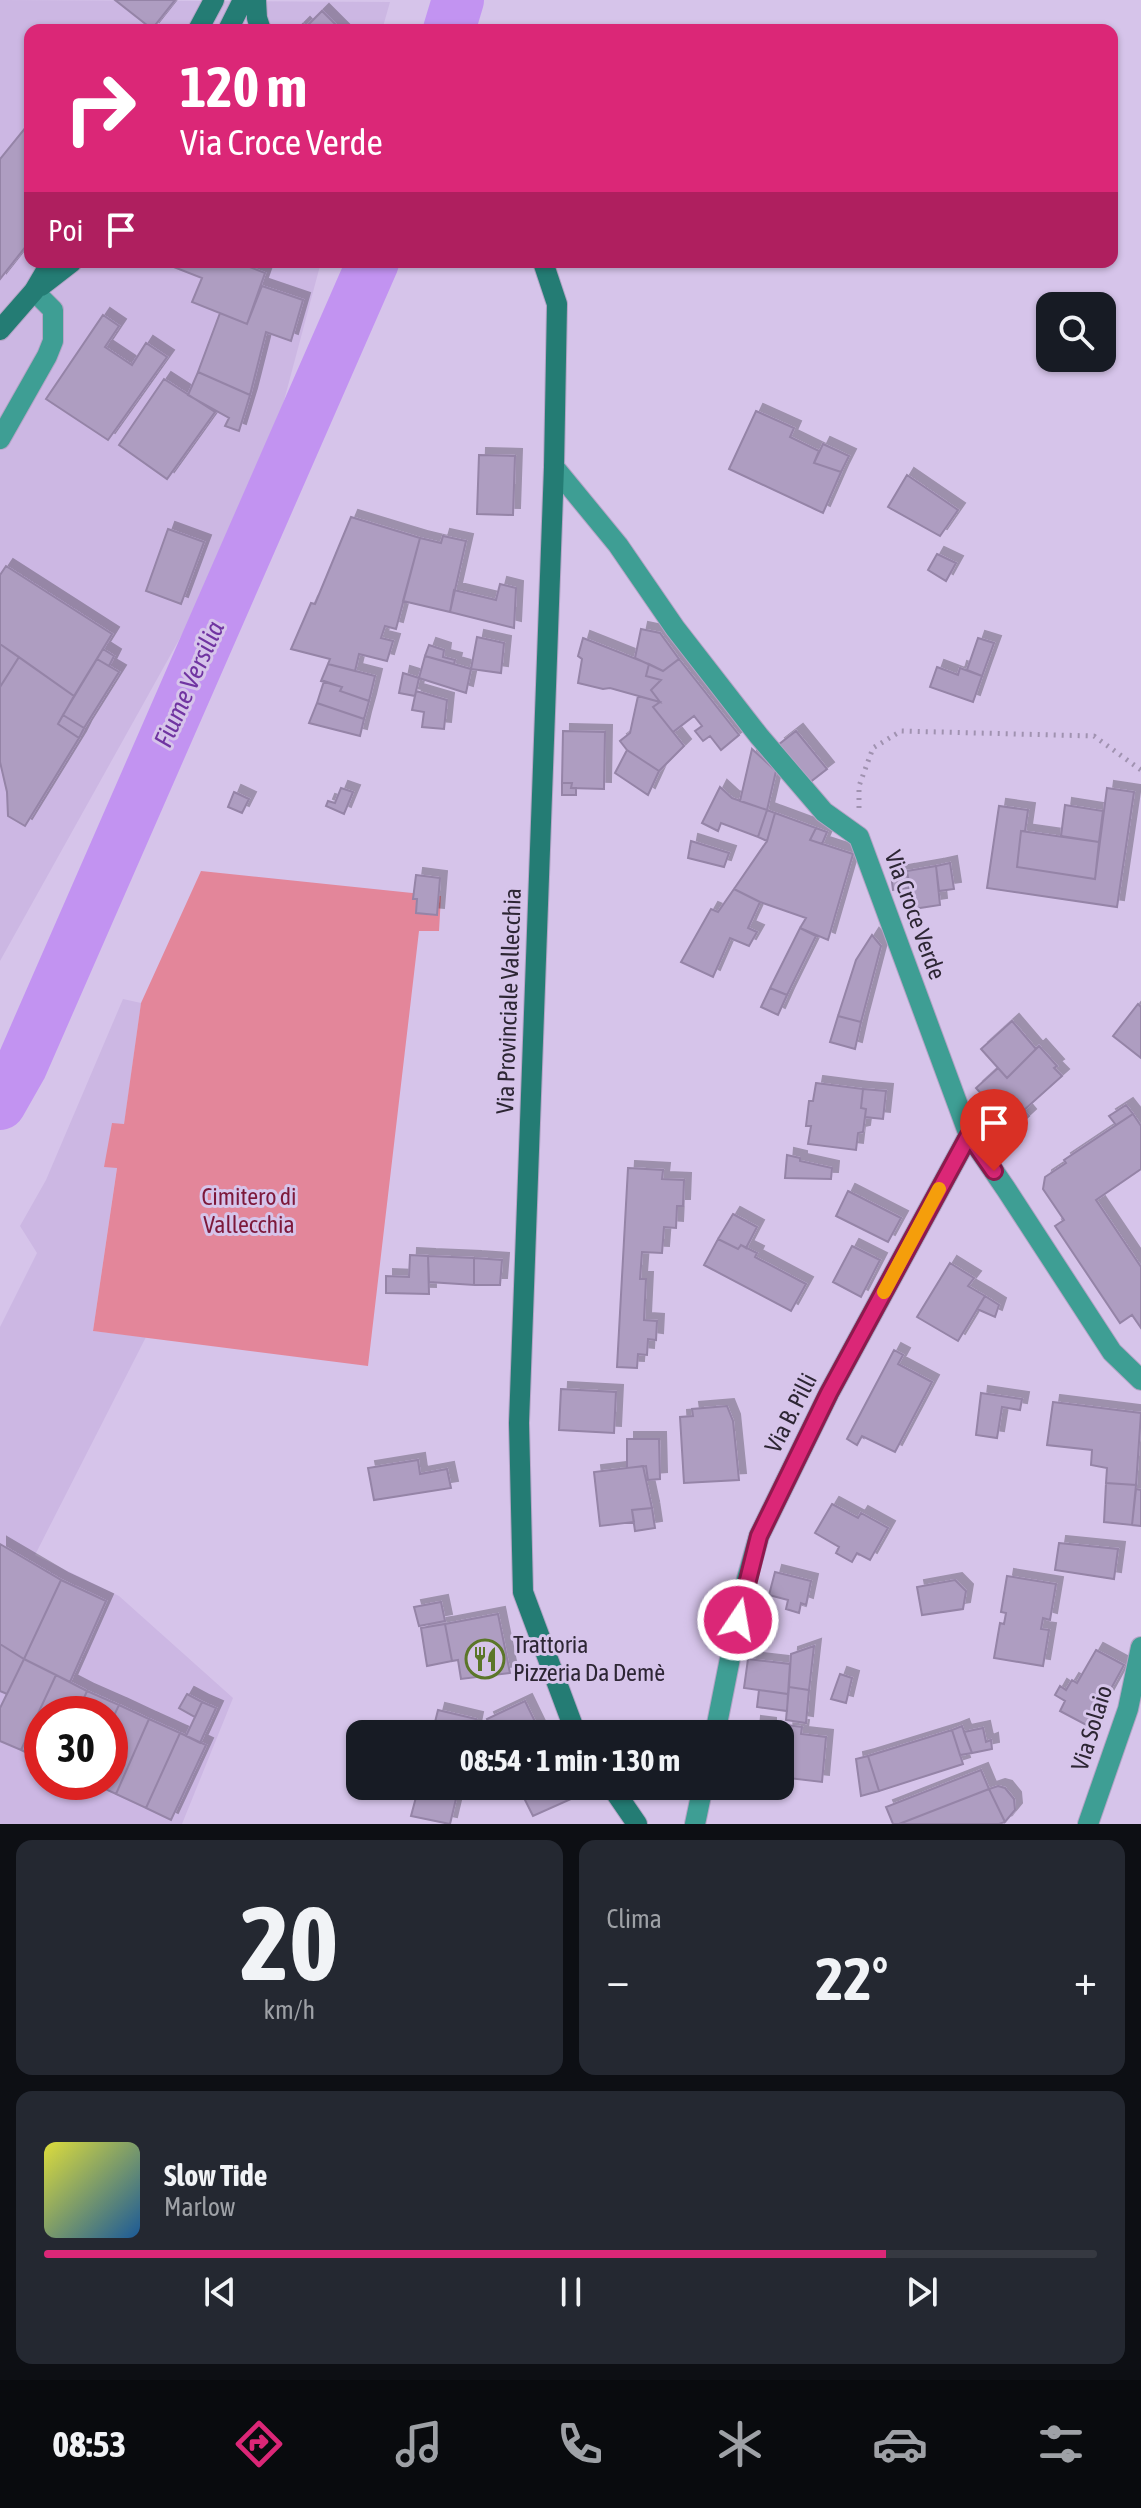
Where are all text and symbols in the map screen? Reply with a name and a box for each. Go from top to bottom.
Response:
text: 120 m [180,55,307,119]
icon: right [48,56,152,160]
text: Via Croce Verde [180,121,383,163]
icon: arrive [99,208,143,252]
text: Poi [48,213,83,247]
map controls [1036,292,1116,372]
button: search [1036,292,1116,372]
water label: Fiume Versilia [148,616,230,752]
street label: Via Croce Verde [880,847,951,983]
street label: Via Provinciale Vallecchia [491,888,526,1114]
pin [960,1089,1028,1171]
icon: arrive [972,1101,1016,1145]
park label: Cimitero di Vallecchia [201,1183,297,1238]
street label: Via B. Pilli [759,1368,822,1457]
position arrow [696,1578,780,1662]
place label: Trattoria Pizzeria Da Demè [513,1631,665,1686]
restaurant icon: Trattoria Pizzeria Da Demè [464,1638,506,1680]
street label: Via Solaio [1066,1682,1117,1774]
speed limit sign: 30 [24,1696,128,1800]
text: 08:54 · 1 min · 130 m [460,1743,680,1777]
text: 20 [240,1883,338,2002]
text: Clima [607,1904,662,1934]
text: 22° [815,1944,888,2013]
text: − [607,1954,629,2004]
text: + [1074,1954,1097,2004]
text: km/h [263,1995,315,2025]
text: Slow Tide [164,2158,267,2192]
text: Marlow [164,2192,235,2222]
icon: previous [198,2270,242,2314]
icon: pause [549,2270,593,2314]
icon: next [900,2270,944,2314]
icon: directions [231,2416,287,2472]
icon: music [391,2416,447,2472]
icon: phone [552,2416,608,2472]
icon: climate [712,2416,768,2472]
icon: car [872,2416,928,2472]
icon: filters [1033,2416,1089,2472]
text: 08:53 [52,2423,126,2465]

